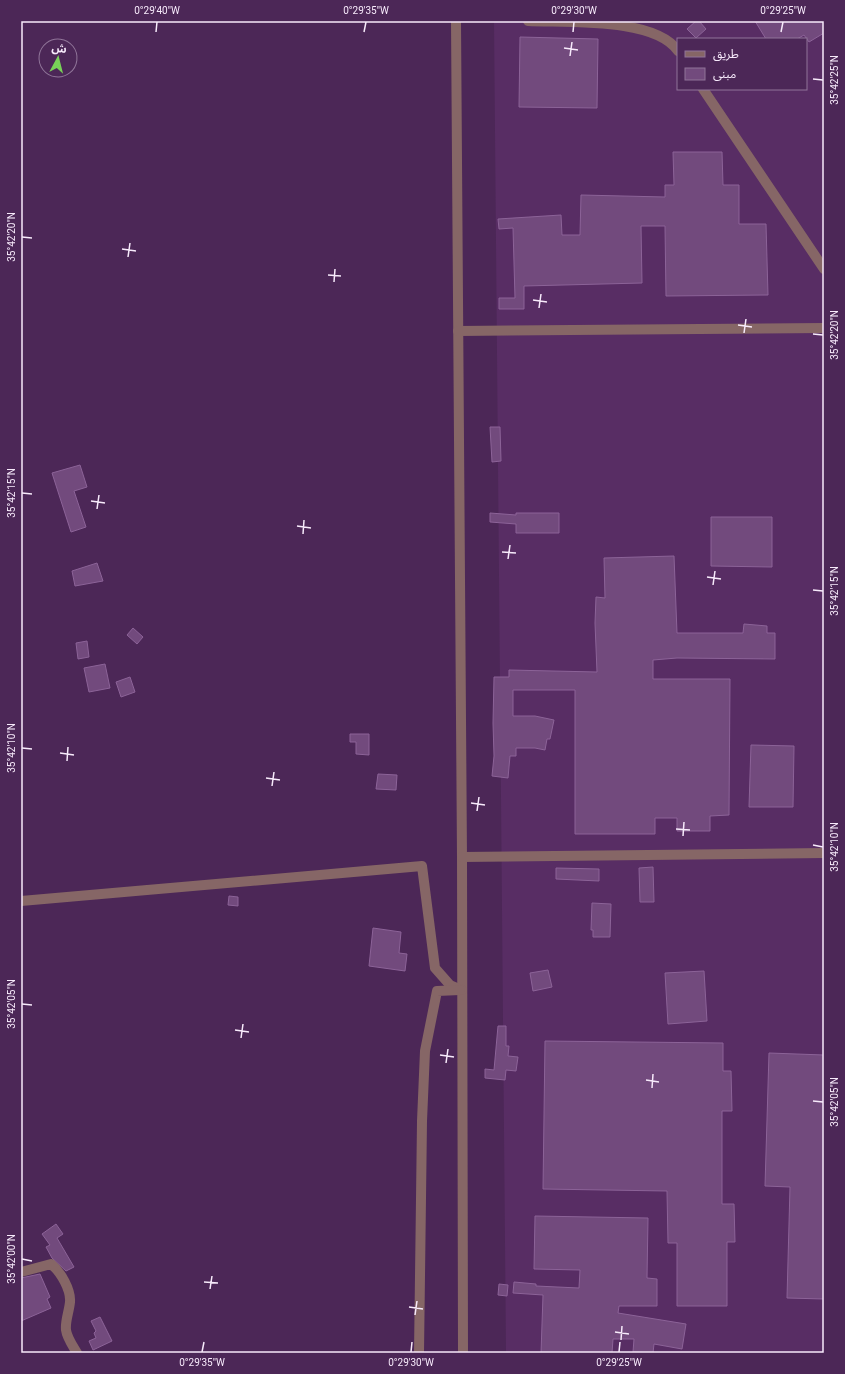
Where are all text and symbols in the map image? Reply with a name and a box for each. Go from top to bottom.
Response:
text: 0°29'40"W [134,5,180,16]
text: 0°29'35"W [343,5,389,16]
text: 0°29'30"W [551,5,597,16]
text: 0°29'25"W [760,5,806,16]
north arrow [38,38,78,78]
legend [677,38,807,90]
text: ش [51,41,67,56]
text: طريق [713,47,739,62]
text: 35°42'25"N [829,55,840,105]
text: مبنى [713,67,736,81]
text: 35°42'20"N [6,212,17,262]
text: 35°42'20"N [829,310,840,360]
text: 35°42'15"N [6,468,17,518]
text: 35°42'15"N [829,566,840,616]
text: 35°42'10"N [6,723,17,773]
text: 35°42'10"N [829,822,840,872]
text: 35°42'05"N [6,979,17,1029]
text: 35°42'05"N [829,1077,840,1127]
text: 35°42'00"N [6,1234,17,1284]
text: 0°29'35"W [179,1357,225,1368]
text: 0°29'30"W [388,1357,434,1368]
text: 0°29'25"W [596,1357,642,1368]

